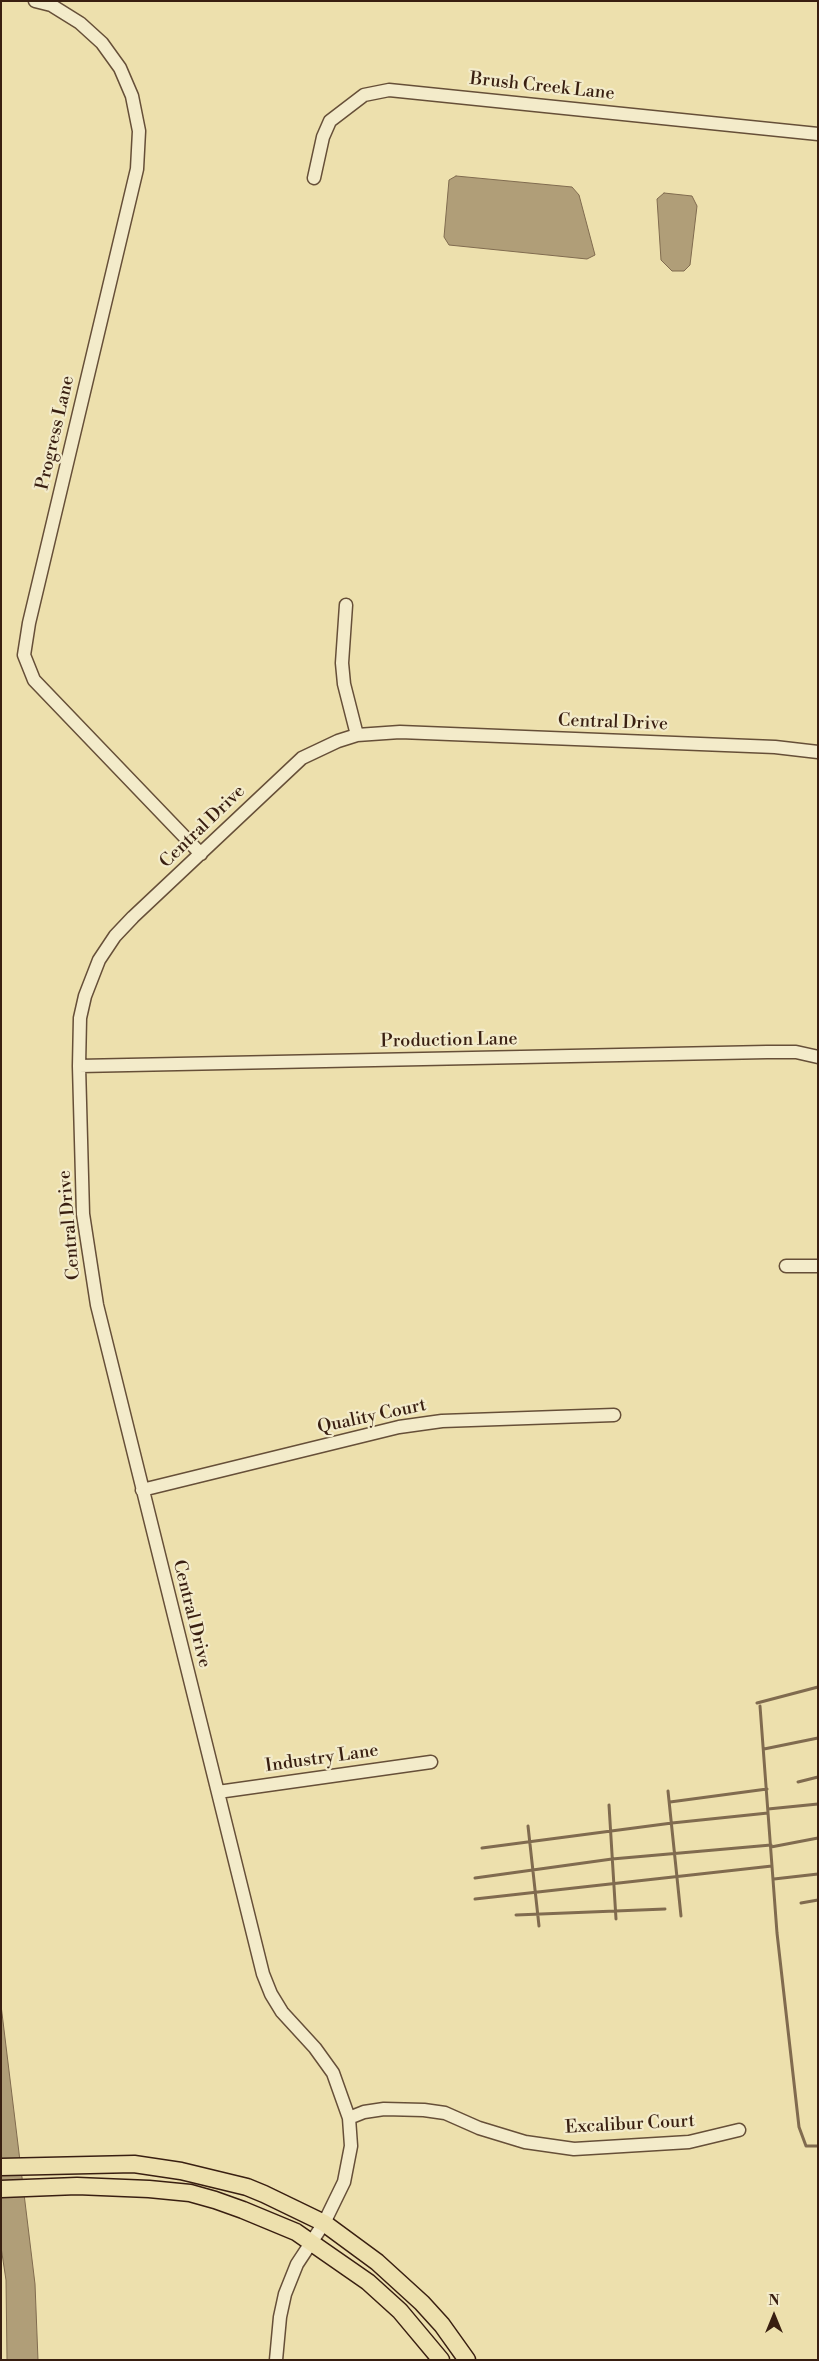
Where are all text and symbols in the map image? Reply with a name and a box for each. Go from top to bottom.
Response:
street label: Brush Creek Lane [468,69,616,105]
street label: Progress Lane [32,374,80,492]
street label: Central Drive [558,710,668,736]
street label: Central Drive [156,781,250,873]
street label: Production Lane [380,1029,518,1053]
street label: Central Drive [54,1169,86,1281]
street label: Quality Court [316,1395,428,1439]
street label: Central Drive [167,1558,215,1670]
street label: Industry Lane [264,1740,380,1778]
street label: Excalibur Court [565,2111,695,2139]
north arrow [749,2291,799,2341]
text: N [768,2292,780,2310]

